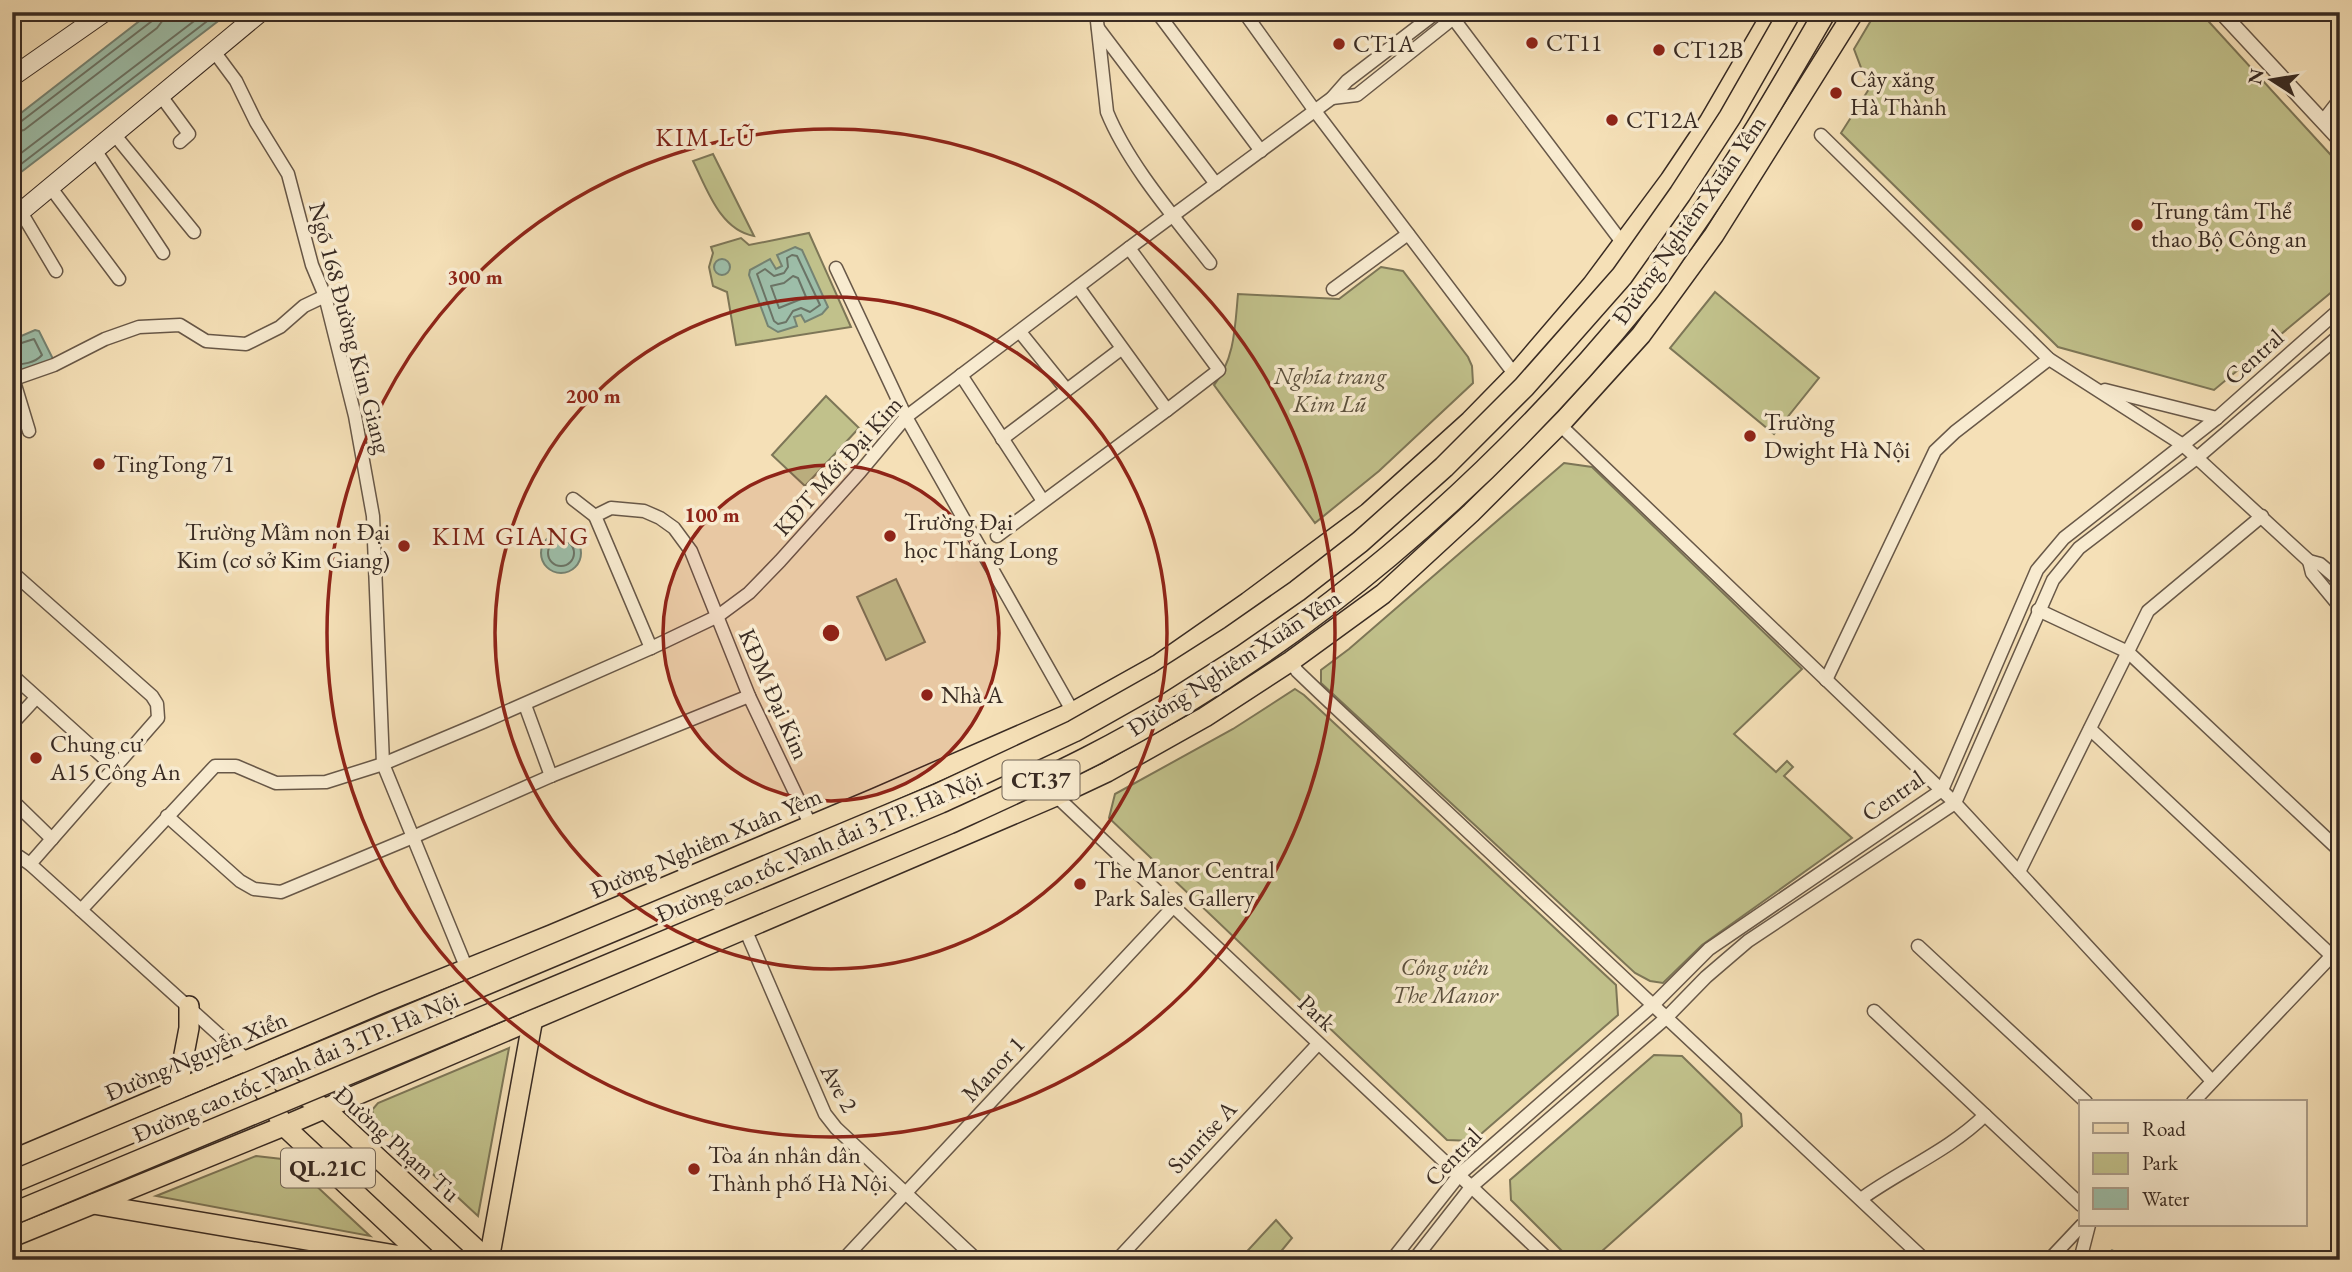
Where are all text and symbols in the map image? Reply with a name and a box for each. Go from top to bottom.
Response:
place label: CT11 [1546,27,1602,58]
place label: CT1A [1353,28,1415,59]
place label: CT12B [1673,34,1743,65]
marker: CT11 [1524,35,1540,51]
marker: CT1A [1331,36,1347,52]
marker: CT12B [1651,42,1667,58]
north arrow [2236,46,2306,116]
place label: Cây xăng Hà Thành [1850,63,1947,122]
text: N [2242,66,2270,87]
marker: Cây xăng Hà Thành [1828,85,1844,101]
place label: CT12A [1626,104,1699,135]
street label: Đường Nghiêm Xuân Yêm [1605,109,1773,330]
marker: CT12A [1604,112,1620,128]
district label: KIM LŨ [655,120,757,154]
place label: Trung tâm Thể thao Bộ Công an [2151,195,2307,254]
street label: Ngõ 168 Đường Kim Giang [302,199,399,457]
marker: Trung tâm Thể thao Bộ Công an [2129,217,2145,233]
text: 300 m [447,263,503,290]
street label: Central [2217,322,2290,392]
park label: Nghĩa trang Kim Lũ [1273,360,1387,419]
text: 200 m [565,382,621,409]
street label: KĐT Mới Đại Kim [767,389,909,542]
place label: Trường Dwight Hà Nội [1764,406,1910,465]
marker: Trường Dwight Hà Nội [1742,428,1758,444]
place label: TingTong 71 [113,448,234,479]
marker: TingTong 71 [91,456,107,472]
text: 100 m [684,501,740,528]
place label: Trường Đại học Thăng Long [904,506,1058,565]
place label: Trường Mầm non Đại Kim (cơ sở Kim Giang) [176,516,390,575]
district label: KIM GIANG [432,519,590,553]
marker: Trường Đại học Thăng Long [882,528,898,544]
marker: Trường Mầm non Đại Kim (cơ sở Kim Giang) [396,538,412,554]
street label: Đường Nghiêm Xuân Yêm [1121,582,1347,743]
centre of rings [819,621,843,645]
street label: KĐM Đại Kim [732,623,817,764]
place label: Nhà A [941,679,1004,710]
marker: Nhà A [919,687,935,703]
place label: Chung cư A15 Công An [49,728,181,787]
marker: Chung cư A15 Công An [28,750,44,766]
road number: CT.37 [1002,760,1080,800]
street label: Central [1855,763,1930,828]
street label: Đường cao tốc Vành đai 3 TP. Hà Nội [651,764,987,929]
street label: Đường Nghiêm Xuân Yêm [585,780,826,905]
place label: The Manor Central Park Sales Gallery [1094,854,1275,913]
marker: The Manor Central Park Sales Gallery [1072,876,1088,892]
park label: Công viên The Manor [1392,951,1500,1010]
street label: Đường cao tốc Vành đai 3 TP. Hà Nội [128,984,464,1149]
street label: Park [1292,987,1343,1038]
street label: Đường Nguyễn Xiển [100,1003,292,1108]
street label: Manor 1 [954,1029,1031,1108]
street label: Ave 2 [813,1057,865,1118]
street label: Đường Phạm Tu [328,1079,467,1209]
street label: Sunrise A [1160,1093,1244,1180]
legend [2079,1100,2306,1226]
text: Road [2142,1115,2186,1142]
street label: Central [1417,1121,1488,1193]
place label: Tòa án nhân dân Thành phố Hà Nội [708,1139,888,1198]
road number: QL.21C [281,1148,375,1188]
text: Park [2142,1149,2179,1176]
marker: Tòa án nhân dân Thành phố Hà Nội [686,1161,702,1177]
text: Water [2142,1185,2189,1212]

